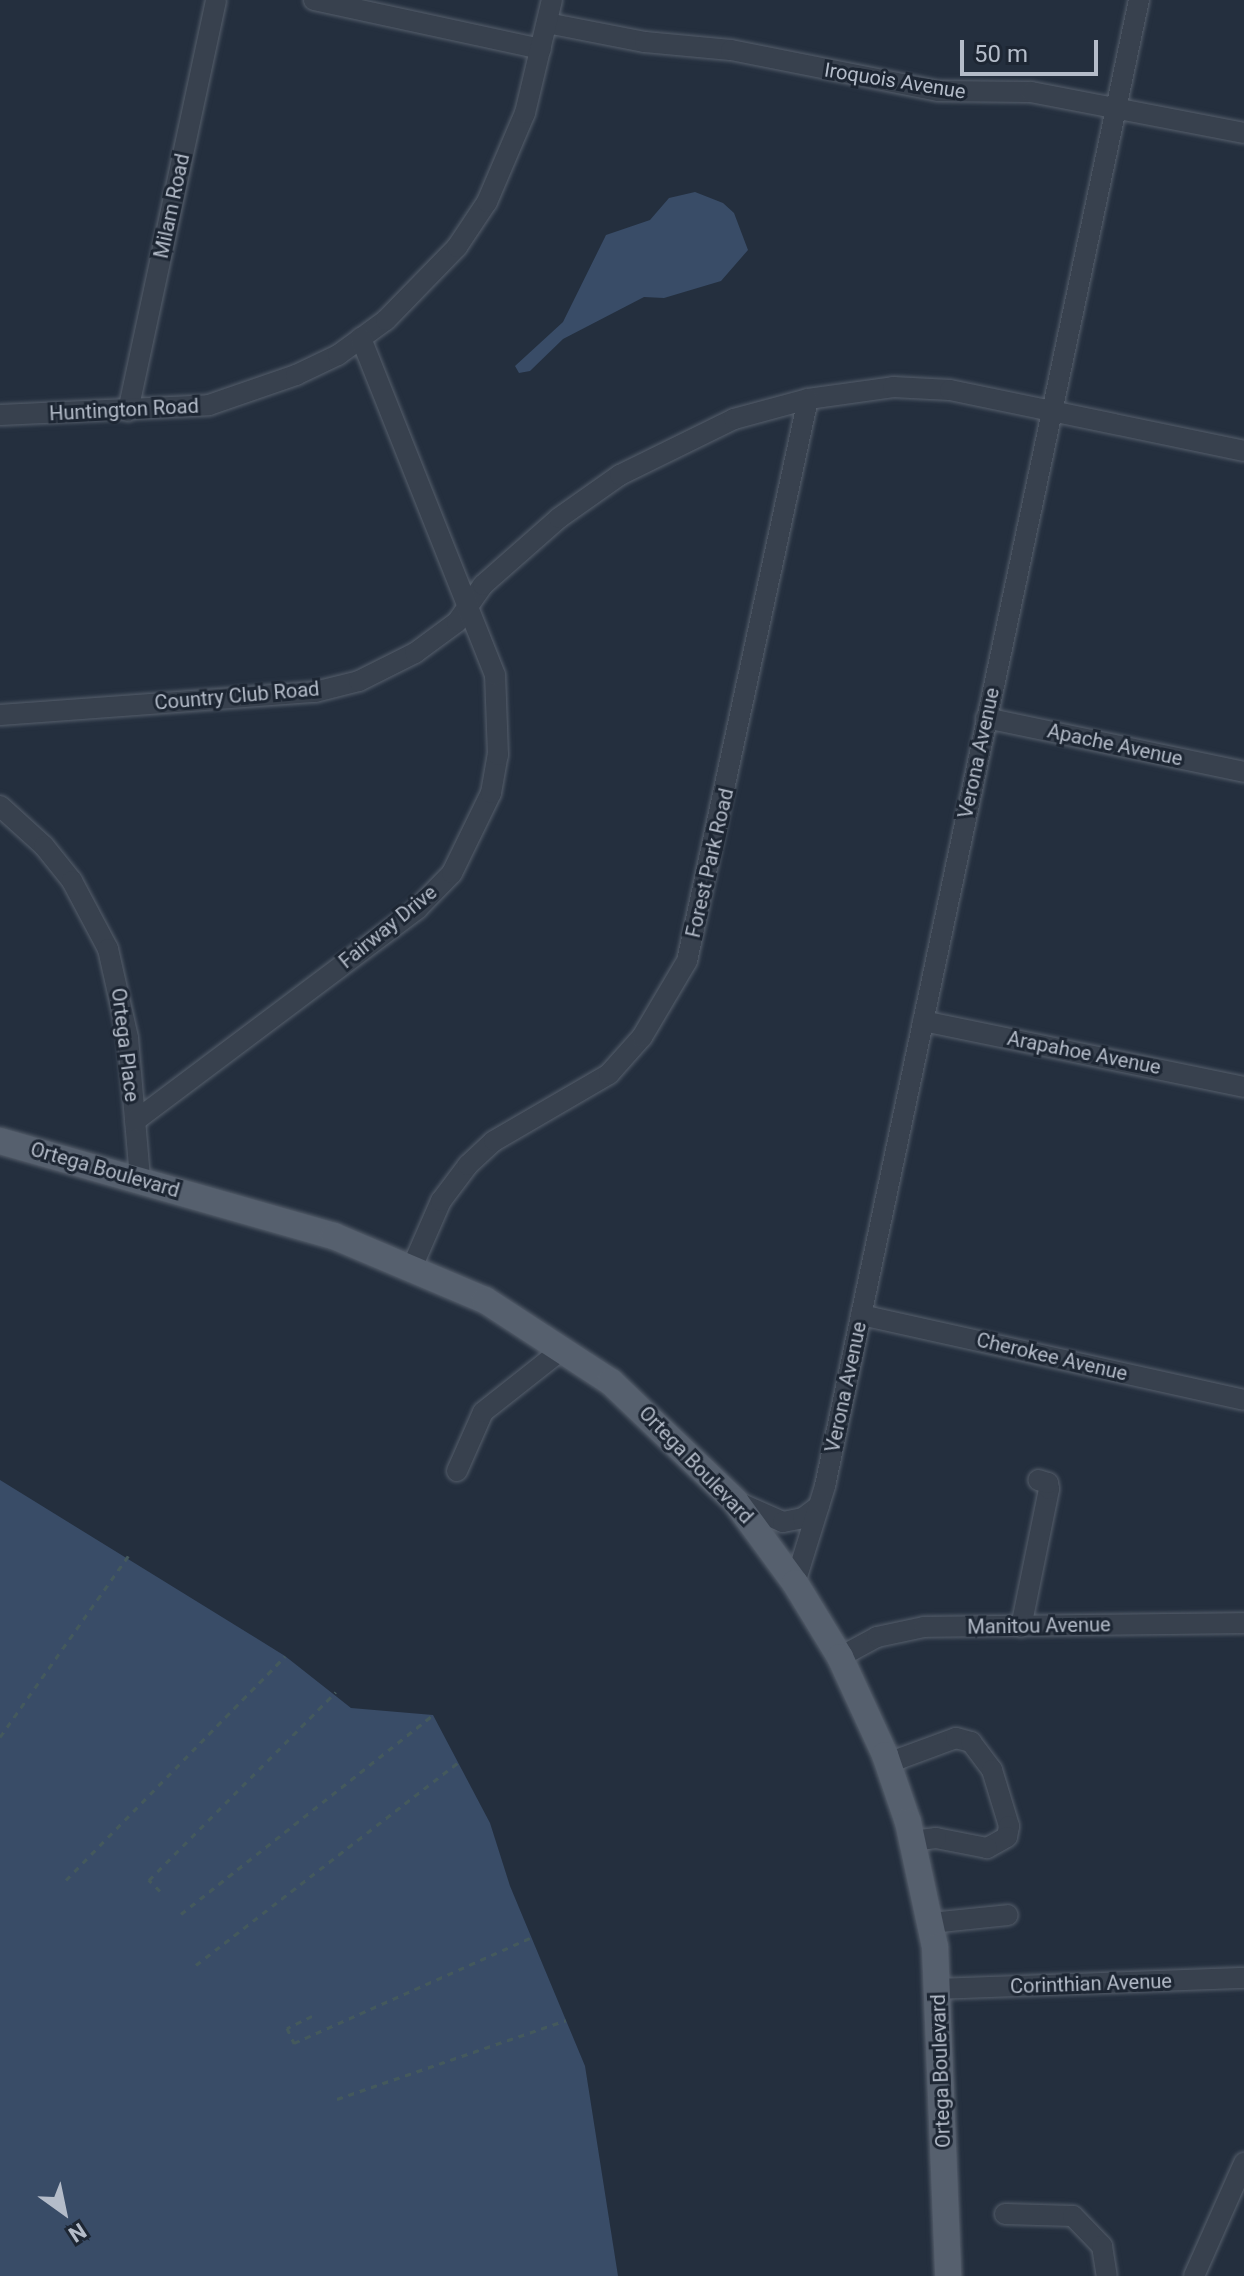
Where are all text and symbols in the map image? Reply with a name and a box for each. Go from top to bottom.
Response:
scale bar [964,24,1102,74]
text: 50 m [974,40,1028,68]
street label: Iroquois Avenue [823,58,967,104]
street label: Milam Road [149,151,195,261]
street label: Huntington Road [49,394,199,426]
street label: Country Club Road [154,677,320,715]
street label: Verona Avenue [953,685,1005,821]
street label: Apache Avenue [1045,719,1185,771]
street label: Forest Park Road [681,786,739,940]
street label: Fairway Drive [334,880,442,974]
street label: Ortega Place [106,987,144,1103]
street label: Arapahoe Avenue [1005,1026,1163,1080]
street label: Ortega Boulevard [28,1137,182,1203]
street label: Verona Avenue [820,1319,872,1455]
street label: Cherokee Avenue [974,1328,1130,1386]
street label: Ortega Boulevard [634,1401,758,1529]
street label: Manitou Avenue [967,1613,1111,1639]
street label: Corinthian Avenue [1010,1969,1172,1999]
street label: Ortega Boulevard [926,1994,956,2148]
north arrow [24,2172,104,2252]
text: N [64,2218,91,2247]

